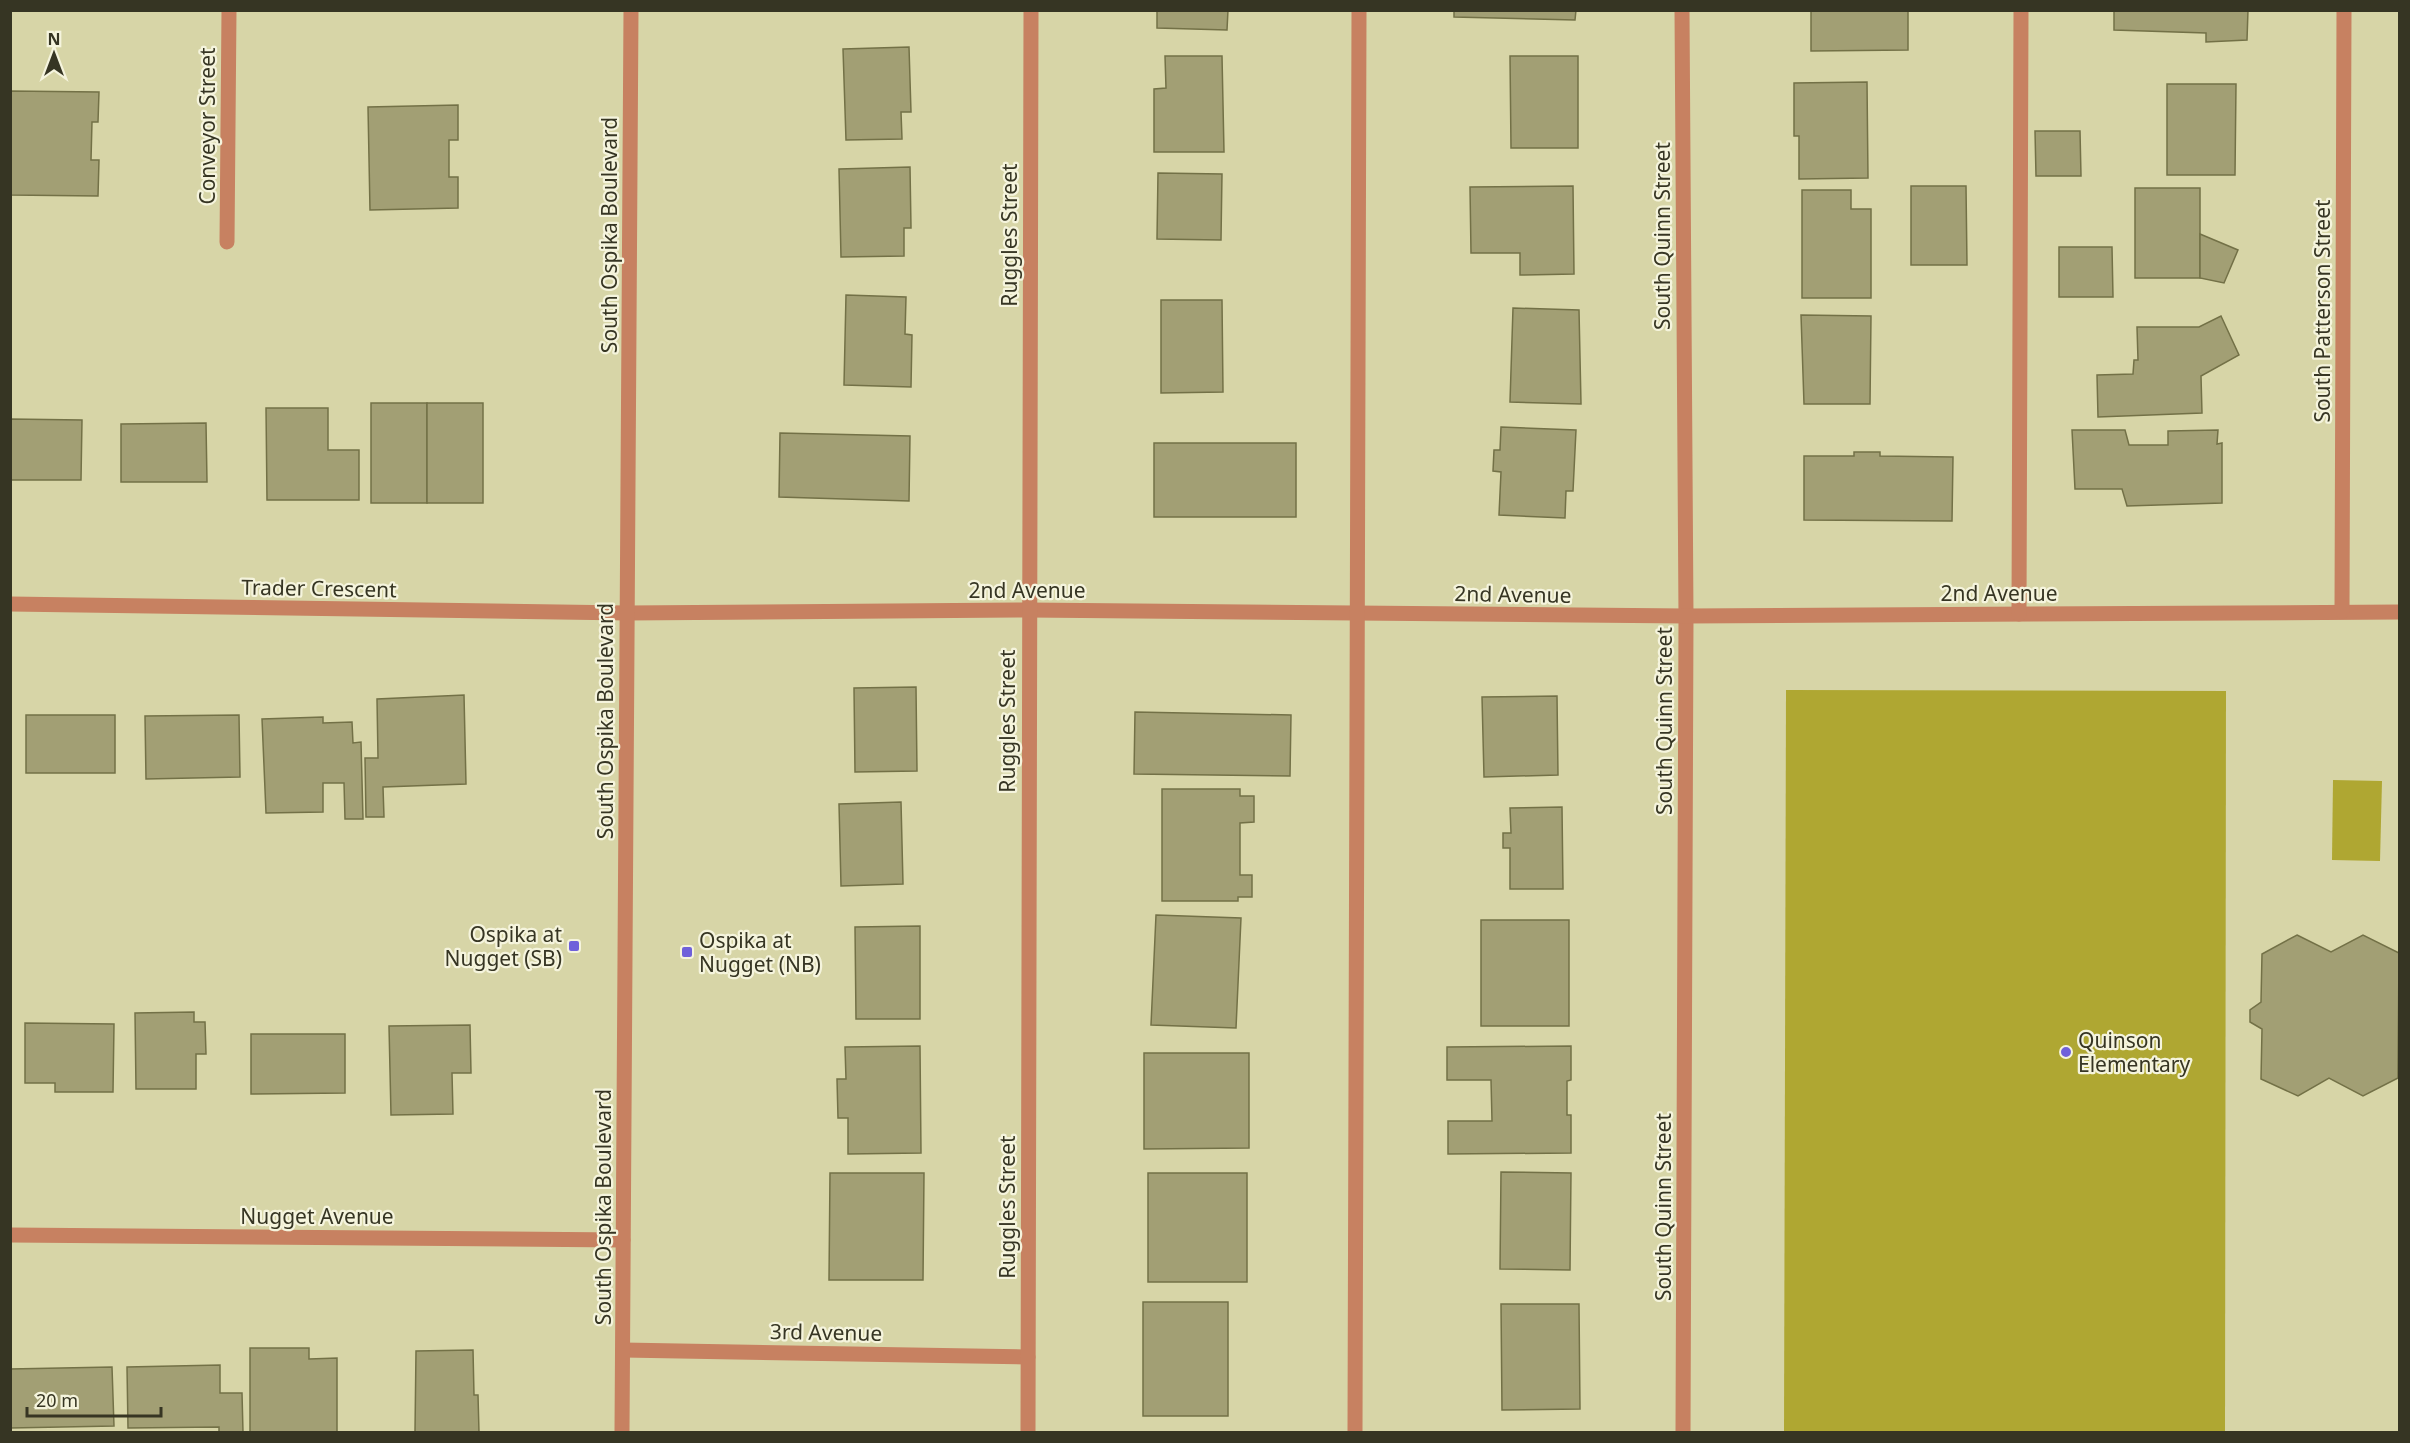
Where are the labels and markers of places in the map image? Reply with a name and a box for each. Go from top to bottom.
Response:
place label: Ospika at Nugget (SB) [445,920,562,972]
place label: Ospika at Nugget (NB) [699,926,821,978]
marker: Ospika at Nugget (SB) [567,939,581,953]
marker: Ospika at Nugget (NB) [680,945,694,959]
place label: Quinson Elementary [2078,1026,2190,1078]
marker: Quinson Elementary [2059,1045,2073,1059]

